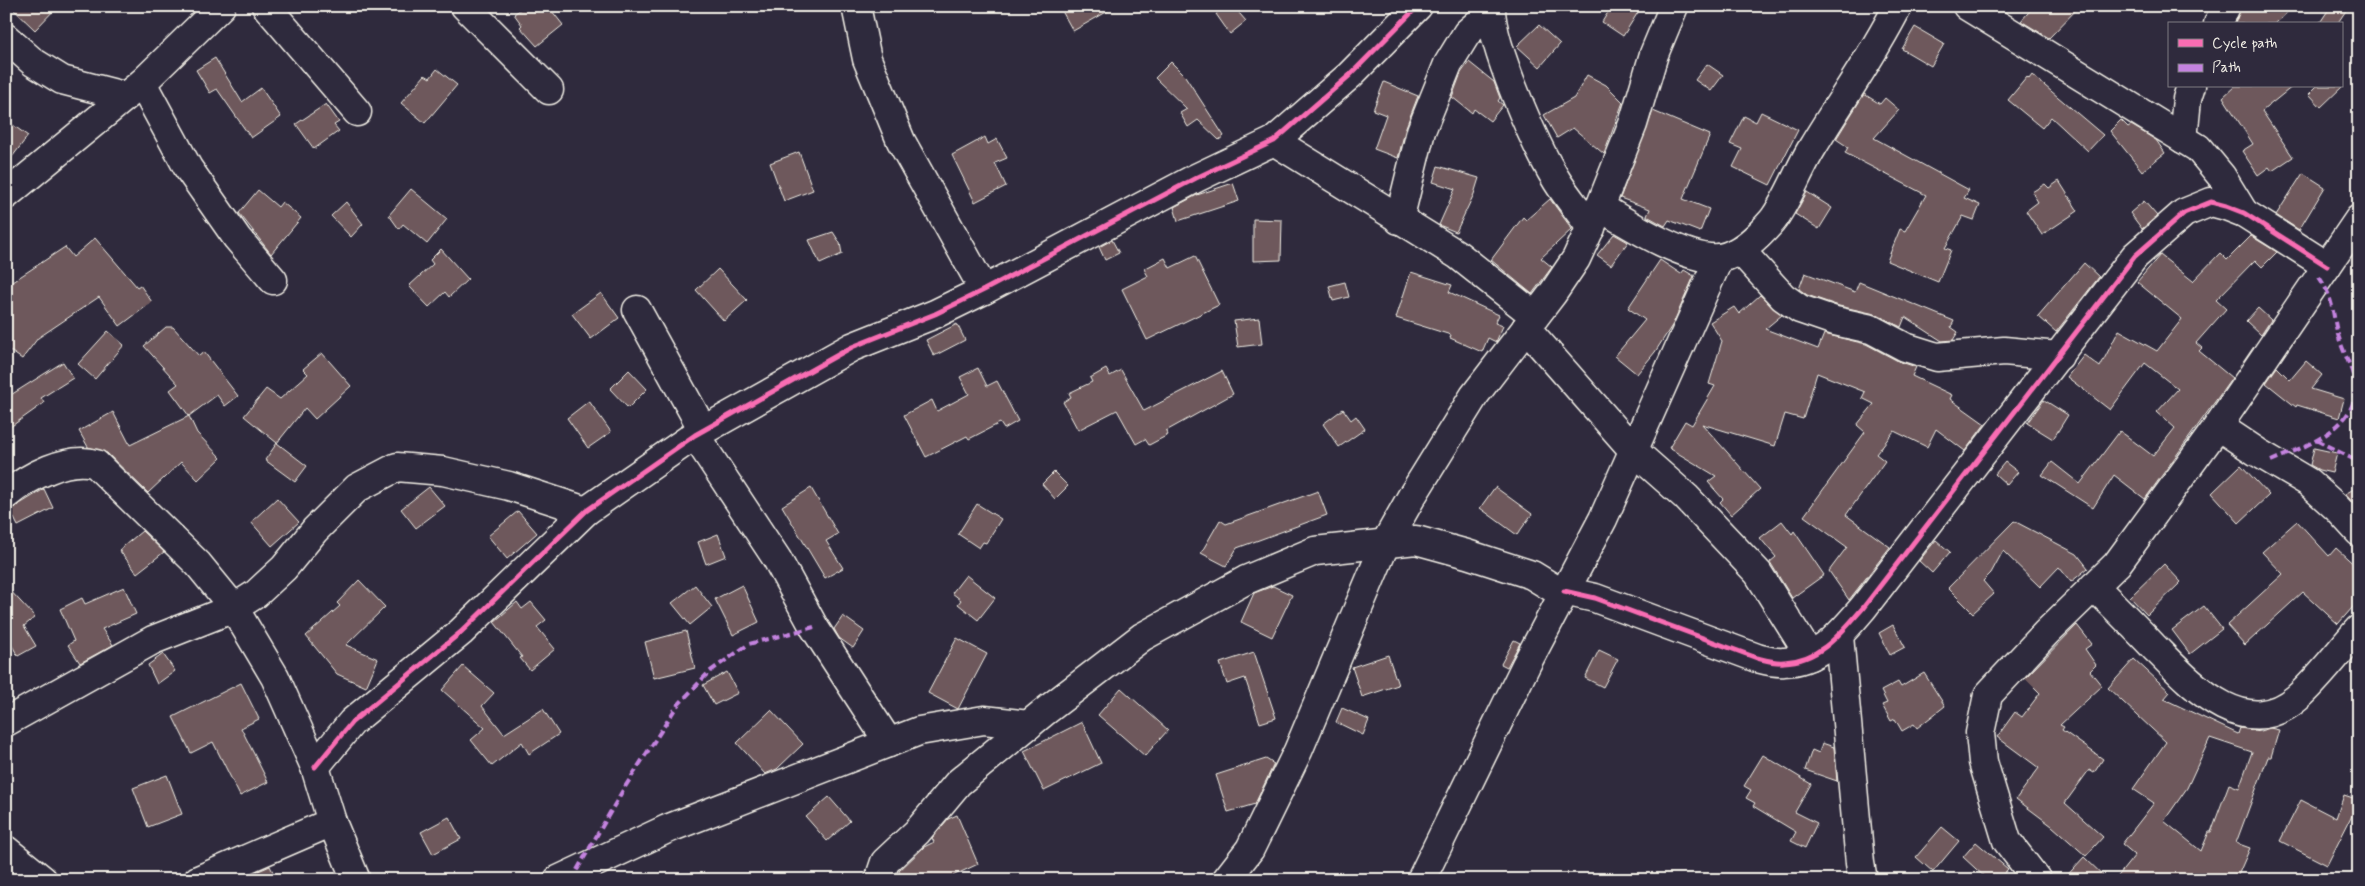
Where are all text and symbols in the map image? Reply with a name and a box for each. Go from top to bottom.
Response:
legend [2168,22,2342,88]
text: Cycle path [2212,34,2277,54]
text: Path [2212,58,2241,78]

